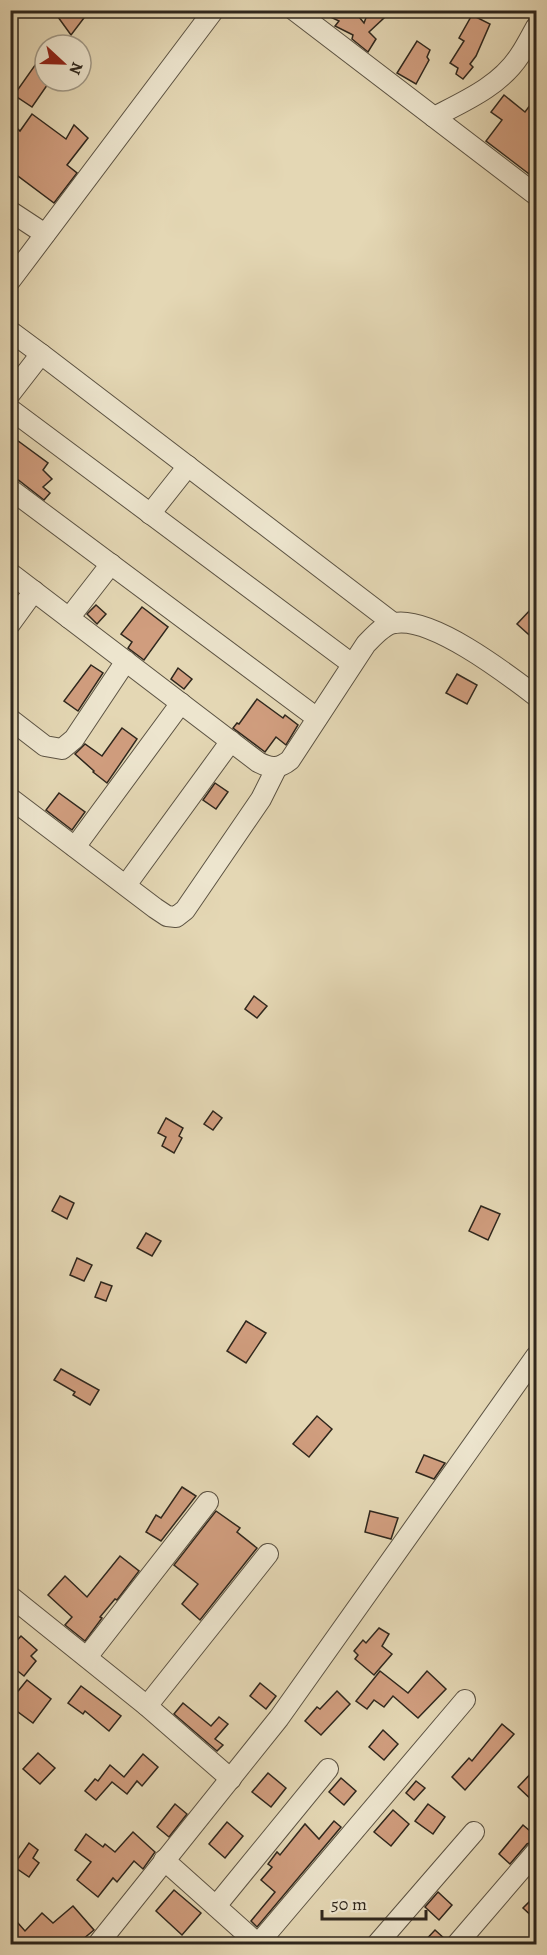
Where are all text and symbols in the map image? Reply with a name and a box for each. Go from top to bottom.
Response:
north arrow [33,33,93,93]
text: N [63,59,88,78]
scale bar [322,1883,426,1921]
text: 50 m [331,1892,367,1916]

